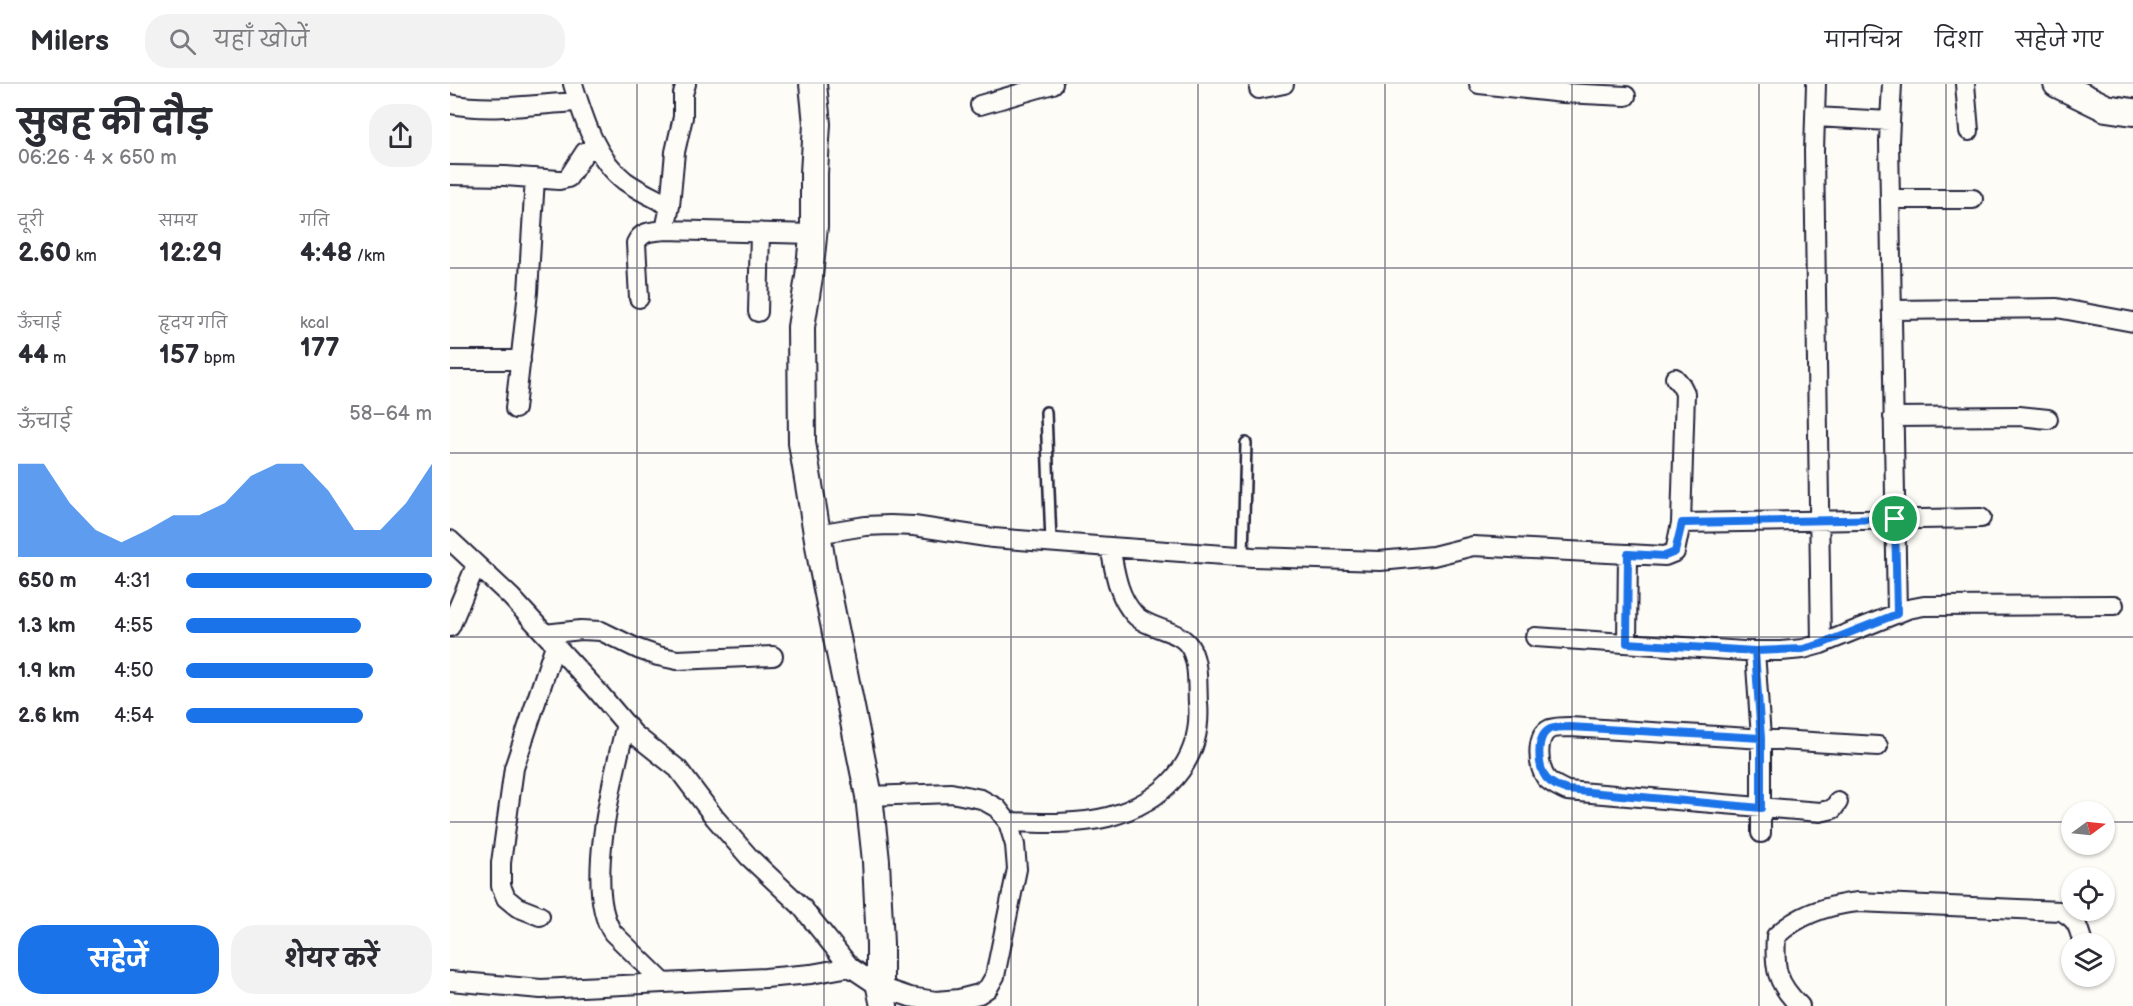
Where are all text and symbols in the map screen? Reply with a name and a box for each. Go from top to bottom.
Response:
search box [145,14,565,68]
text: Milers [30,25,109,58]
icon: search [166,25,199,58]
text: यहाँ खोजें [214,27,309,54]
text: मानचित्र [1825,28,1902,53]
text: दिशा [1935,28,1982,53]
text: सहेजे गए [2015,28,2103,53]
text: सुबह की दौड़ [18,103,211,143]
button: share [369,104,432,167]
text: 06:26 · 4 × 650 m [18,146,177,170]
text: दूरी [18,212,43,231]
text: समय [159,212,197,231]
text: गति [300,212,329,231]
text: 2.60 [18,238,71,269]
text: 12:29 [159,238,223,269]
text: 4:48 [300,238,353,269]
text: km [71,247,97,266]
text: /km [353,247,385,266]
text: ऊँचाई [18,314,61,333]
text: हृदय गति [159,314,227,333]
text: kcal [300,314,329,333]
text: 177 [300,333,340,364]
text: 44 [18,340,49,371]
text: 157 [159,340,199,371]
text: m [49,349,66,368]
text: bpm [199,349,235,368]
text: 58–64 m [349,402,432,426]
text: ऊँचाई [18,410,72,434]
pin [1869,493,1920,544]
icon: arrive [1878,502,1911,535]
text: 650 m [18,569,77,593]
text: 4:31 [114,569,150,593]
text: 1.3 km [18,614,75,638]
text: 4:55 [114,614,153,638]
text: 1.9 km [18,659,75,683]
text: 4:50 [114,659,153,683]
text: 2.6 km [18,704,79,728]
text: 4:54 [114,704,154,728]
north arrow [2061,801,2115,855]
map controls [2061,801,2115,987]
button: locate [2061,867,2115,921]
button: सहेजें [18,925,219,994]
button: शेयर करें [231,925,432,994]
button: layers [2061,933,2115,987]

